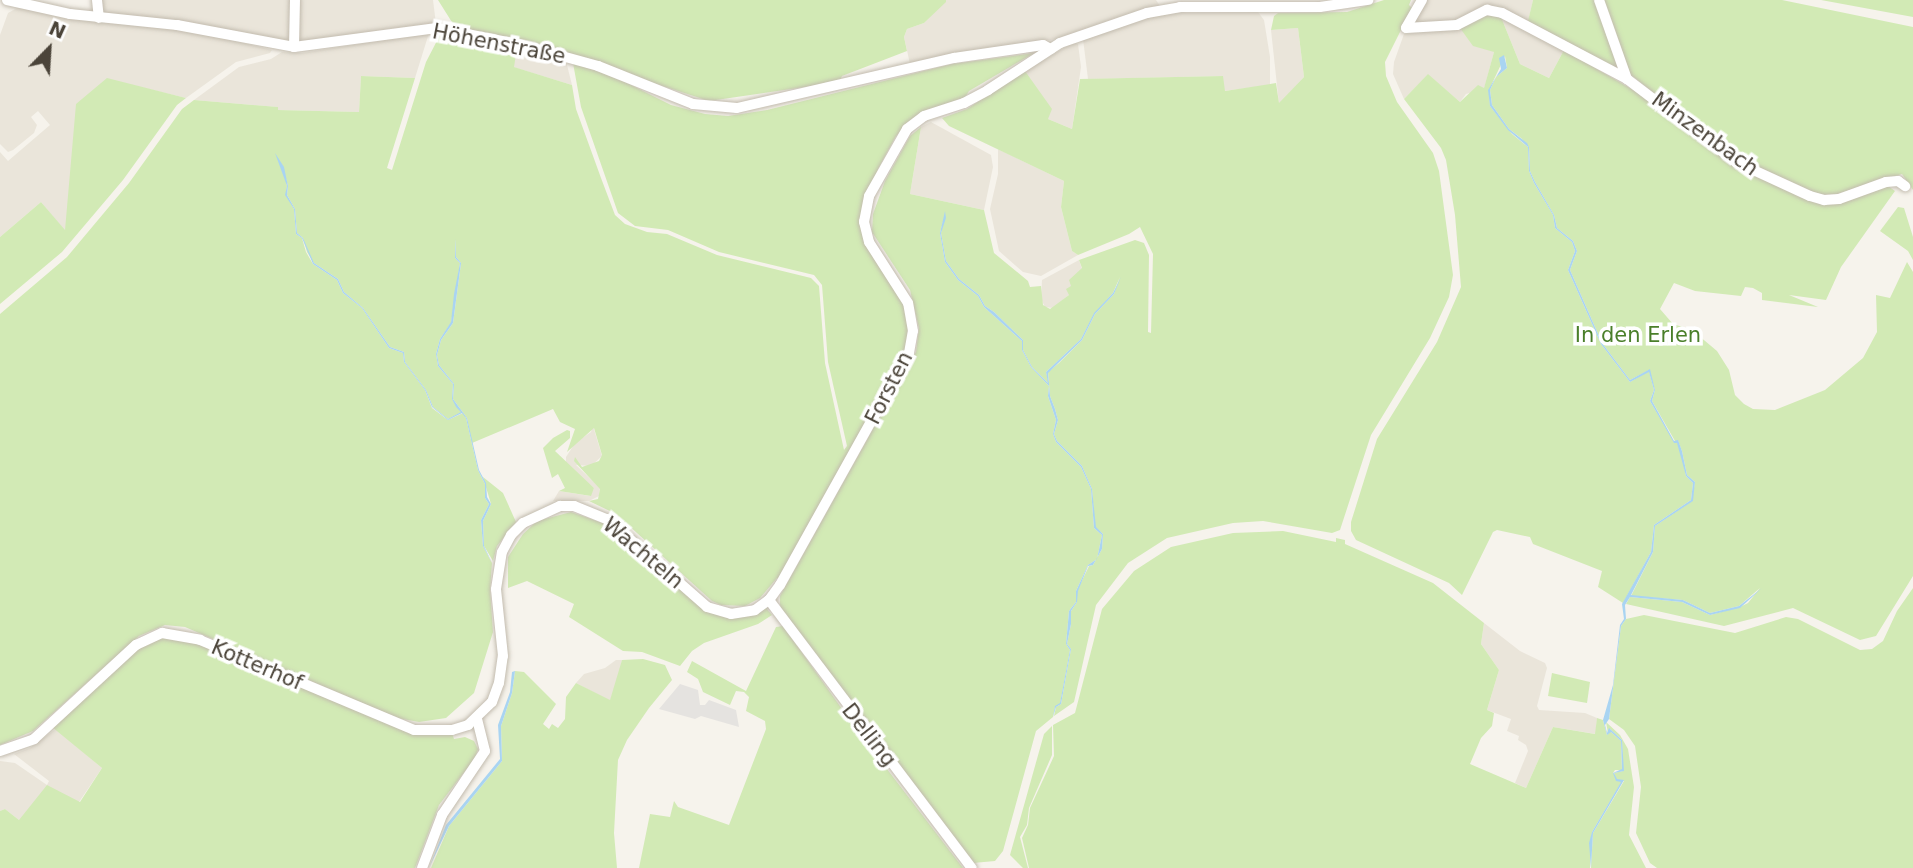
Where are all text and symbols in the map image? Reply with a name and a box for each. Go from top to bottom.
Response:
north arrow [14,14,84,84]
text: N [46,17,69,43]
street label: Höhenstraße [430,19,568,69]
street label: Minzenbach [1647,87,1763,181]
park label: In den Erlen [1575,322,1701,348]
street label: Forsten [860,347,918,429]
street label: Wachteln [598,512,688,594]
street label: Kotterhof [208,634,306,696]
street label: Delling [837,698,901,772]

